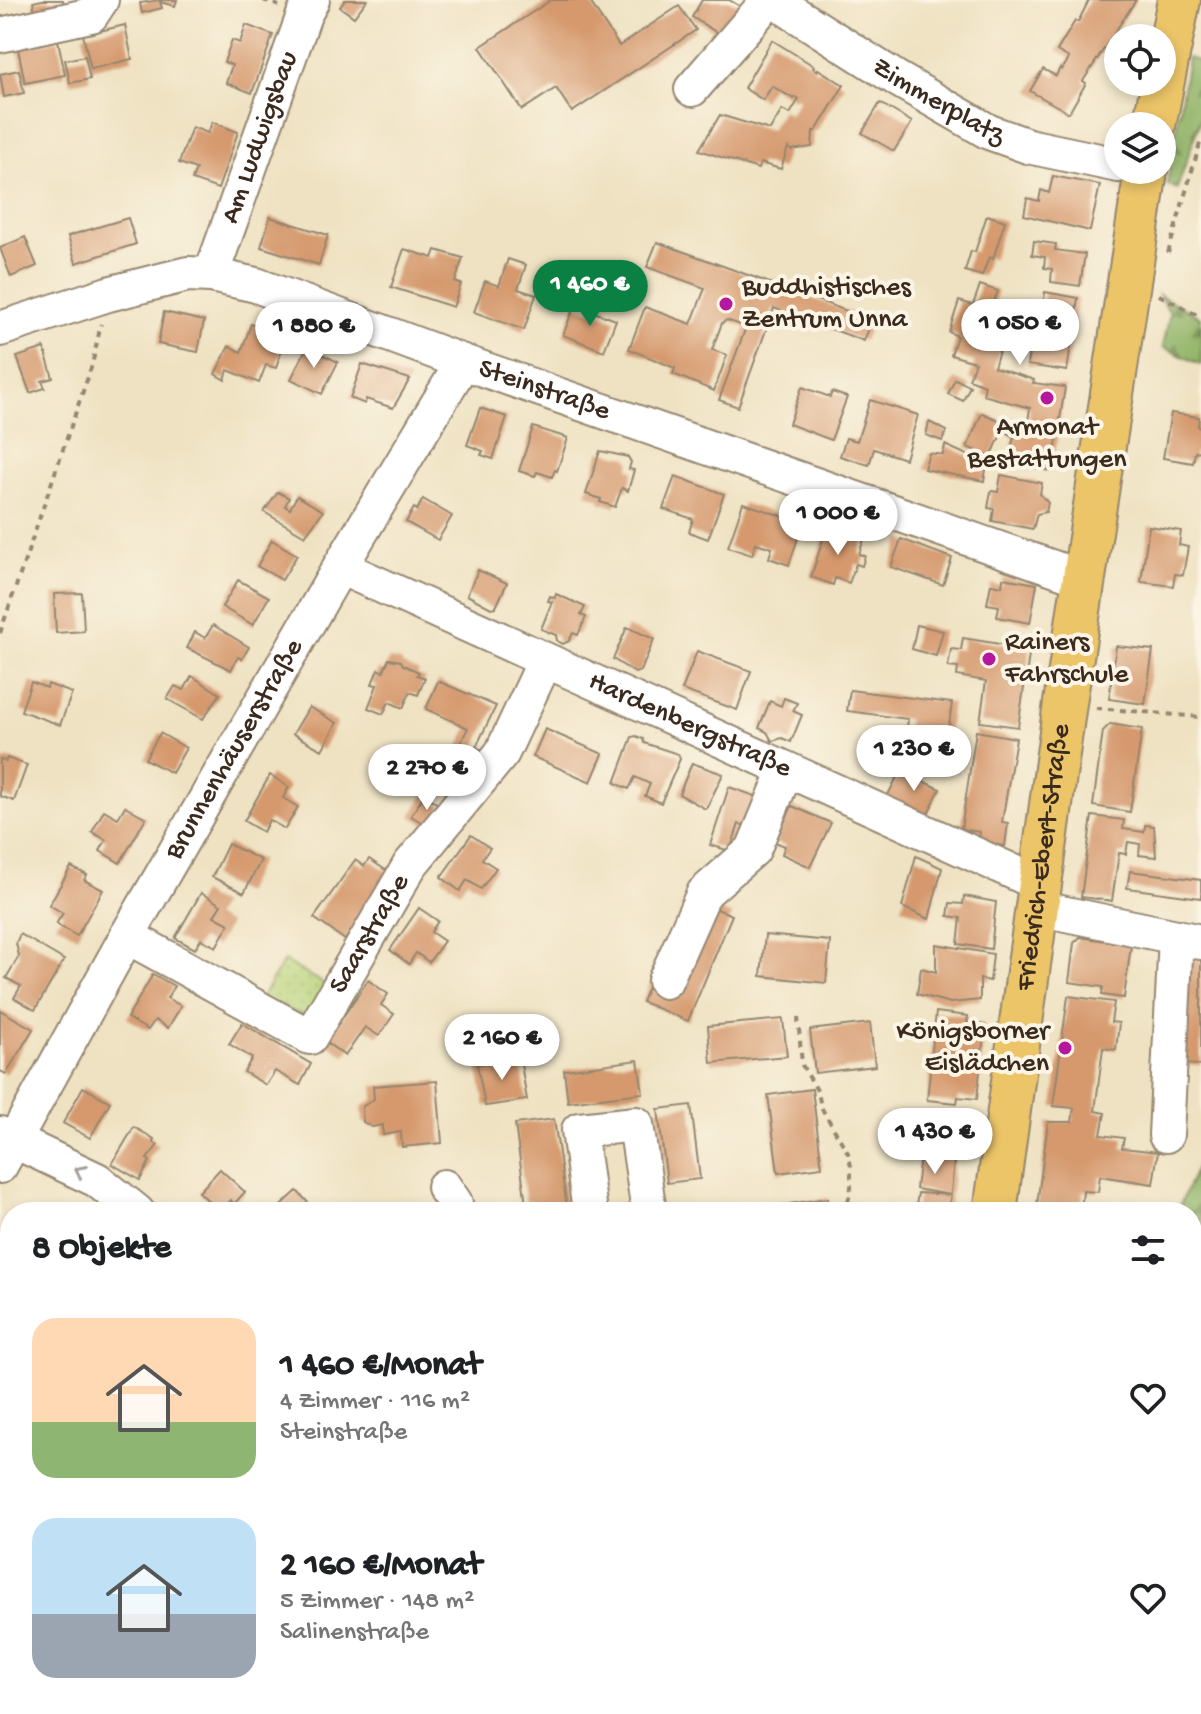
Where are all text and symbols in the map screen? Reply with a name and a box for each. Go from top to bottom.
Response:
map controls [1104,24,1176,184]
button: locate [1104,24,1176,96]
street label: Am Ludwigsbau [214,47,306,228]
street label: Zimmerplatz [866,50,1010,153]
button: layers [1104,112,1176,184]
pin: 1 460 € [516,260,664,328]
text: 1 460 € [551,270,629,301]
place label: Buddhistisches Zentrum Unna [741,272,911,337]
marker: Buddhistisches Zentrum Unna [717,295,735,313]
pin: 1 050 € [946,299,1094,367]
pin: 1 880 € [240,302,388,370]
text: 1 050 € [979,309,1061,340]
text: 1 880 € [273,312,355,343]
street label: Steinstraße [474,352,615,429]
marker: Armonat Bestattungen [1038,389,1056,407]
place label: Armonat Bestattungen [966,412,1127,477]
pin: 1 000 € [764,489,912,557]
text: 1 000 € [797,499,879,530]
place label: Rainers Fahrschule [1004,627,1129,692]
street label: Brunnenhäuserstraße [158,633,311,866]
marker: Rainers Fahrschule [980,650,998,668]
street label: Hardenbergstraße [583,665,797,786]
street label: Friedrich-Ebert-Straße [1009,721,1079,994]
pin: 1 230 € [840,725,988,793]
text: 1 230 € [874,735,954,766]
pin: 2 270 € [353,744,501,812]
text: 2 270 € [386,754,468,785]
street label: Saarstraße [322,868,418,1000]
pin: 2 160 € [428,1014,576,1082]
place label: Königsborner Eislädchen [897,1016,1051,1081]
text: 2 160 € [463,1024,541,1055]
marker: Königsborner Eislädchen [1056,1039,1074,1057]
pin: 1 430 € [861,1108,1009,1176]
text: 1 430 € [896,1118,974,1149]
one-way arrow [73,1165,88,1181]
icon: filters [1126,1228,1170,1272]
text: 8 Objekte [32,1230,171,1270]
text: 1 460 €/Monat [280,1347,481,1387]
icon: home [96,1350,192,1446]
icon: heart [1126,1376,1170,1420]
text: 4 Zimmer · 116 m² [280,1387,470,1418]
text: Steinstraße [280,1418,407,1449]
text: 2 160 €/Monat [280,1547,482,1587]
icon: home [96,1550,192,1646]
icon: heart [1126,1576,1170,1620]
text: 5 Zimmer · 148 m² [280,1587,474,1618]
text: Salinenstraße [280,1618,429,1649]

